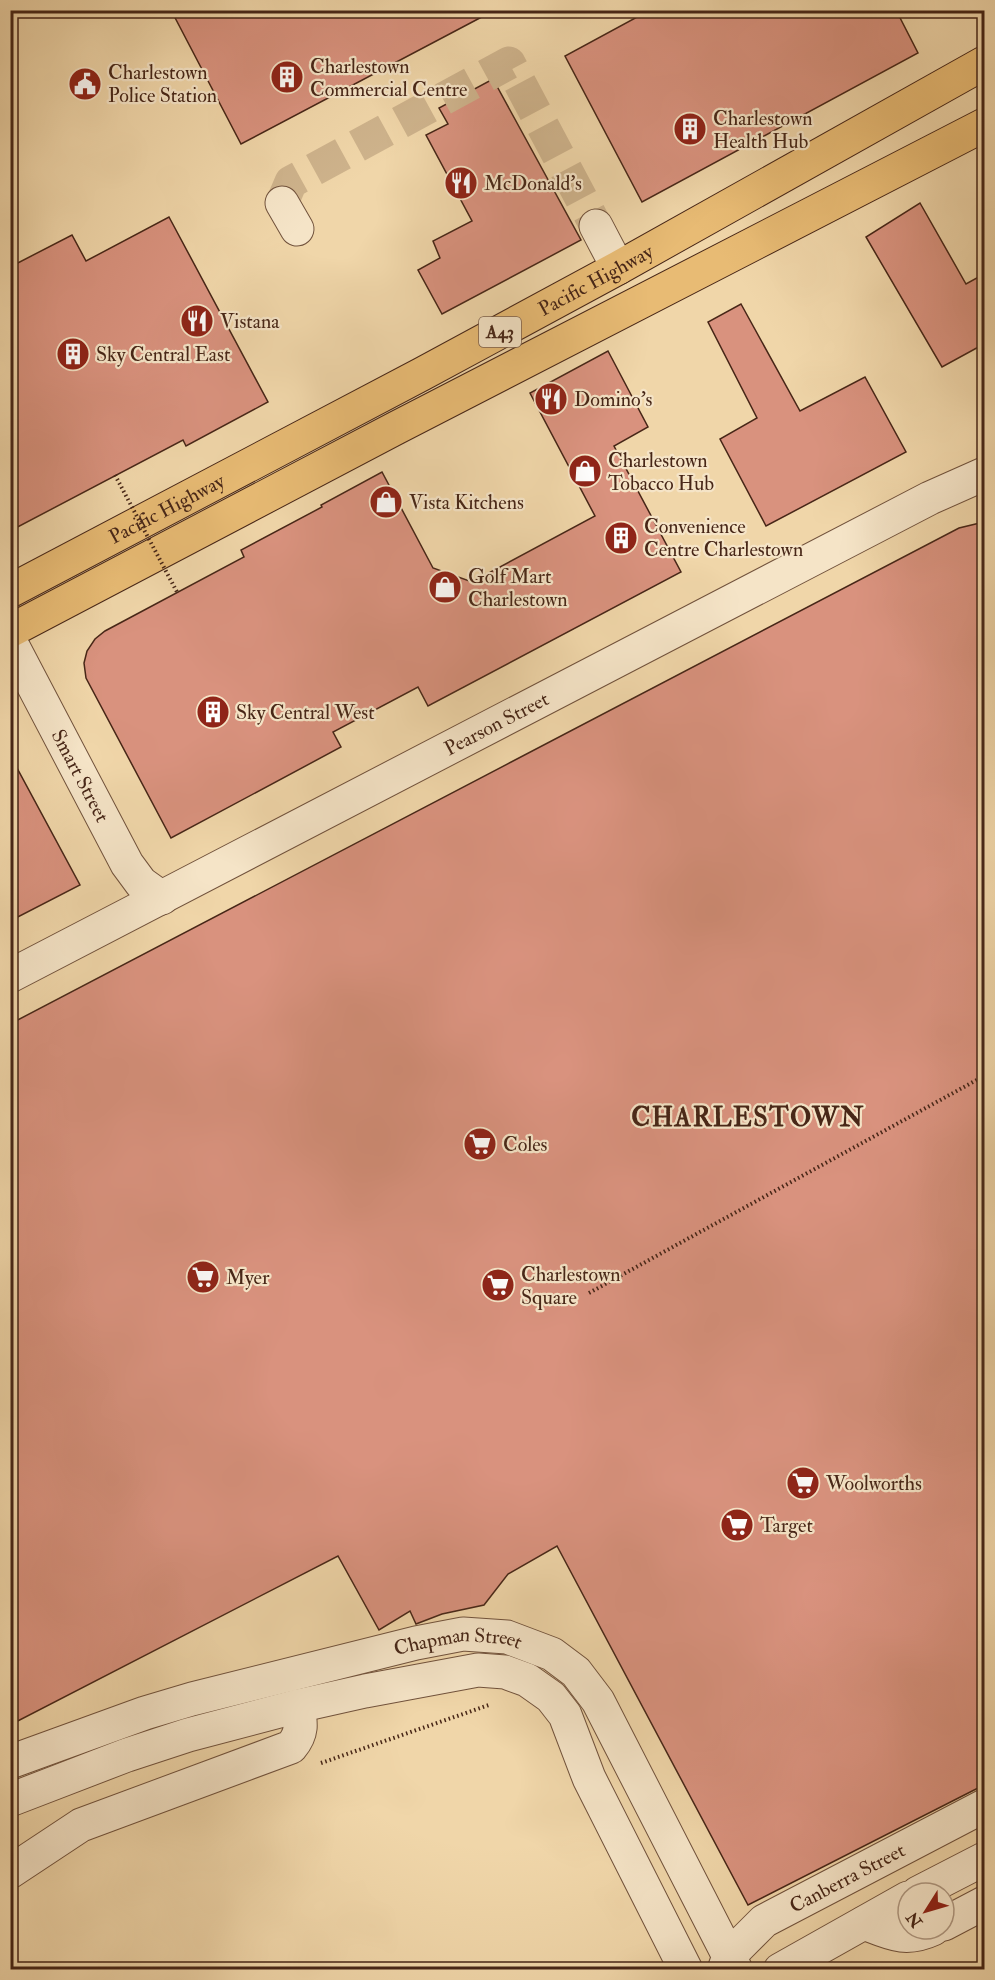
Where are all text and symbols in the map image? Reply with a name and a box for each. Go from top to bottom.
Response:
place label: Charlestown Commercial Centre [310,54,467,102]
building icon: Charlestown Commercial Centre [269,59,305,95]
place label: Charlestown Police Station [108,60,217,108]
public building icon: Charlestown Police Station [67,66,103,102]
place label: Charlestown Health Hub [713,106,813,154]
building icon: Charlestown Health Hub [672,111,708,147]
restaurant icon: McDonald's [443,165,479,201]
place label: McDonald's [484,171,582,196]
street label: Pacific Highway [534,238,659,322]
restaurant icon: Vistana [179,303,215,339]
place label: Vistana [220,309,280,334]
road number: A43 [479,317,521,347]
building icon: Sky Central East [55,336,91,372]
place label: Sky Central East [96,342,231,367]
restaurant icon: Domino's [533,381,569,417]
place label: Domino's [574,387,652,412]
place label: Charlestown Tobacco Hub [608,448,714,496]
shop icon: Charlestown Tobacco Hub [567,453,603,489]
street label: Pacific Highway [105,468,230,550]
shop icon: Vista Kitchens [368,484,404,520]
place label: Vista Kitchens [409,490,524,515]
place label: Convenience Centre Charlestown [644,514,803,562]
building icon: Convenience Centre Charlestown [603,520,639,556]
place label: Golf Mart Charlestown [468,564,568,612]
shop icon: Golf Mart Charlestown [427,569,463,605]
street label: Pearson Street [440,686,554,761]
building icon: Sky Central West [195,694,231,730]
place label: Sky Central West [236,700,375,725]
street label: Smart Street [46,725,115,827]
district label: CHARLESTOWN [631,1102,865,1134]
supermarket icon: Coles [462,1126,498,1162]
place label: Coles [503,1132,548,1157]
supermarket icon: Myer [185,1259,221,1295]
place label: Charlestown Square [521,1262,621,1310]
place label: Myer [226,1265,270,1290]
supermarket icon: Charlestown Square [480,1267,516,1303]
supermarket icon: Woolworths [785,1465,821,1501]
place label: Woolworths [825,1471,922,1496]
supermarket icon: Target [719,1507,755,1543]
place label: Target [760,1513,813,1538]
street label: Chapman Street [391,1622,526,1661]
street label: Canberra Street [785,1837,910,1919]
north arrow [896,1881,956,1941]
text: N [902,1907,928,1932]

